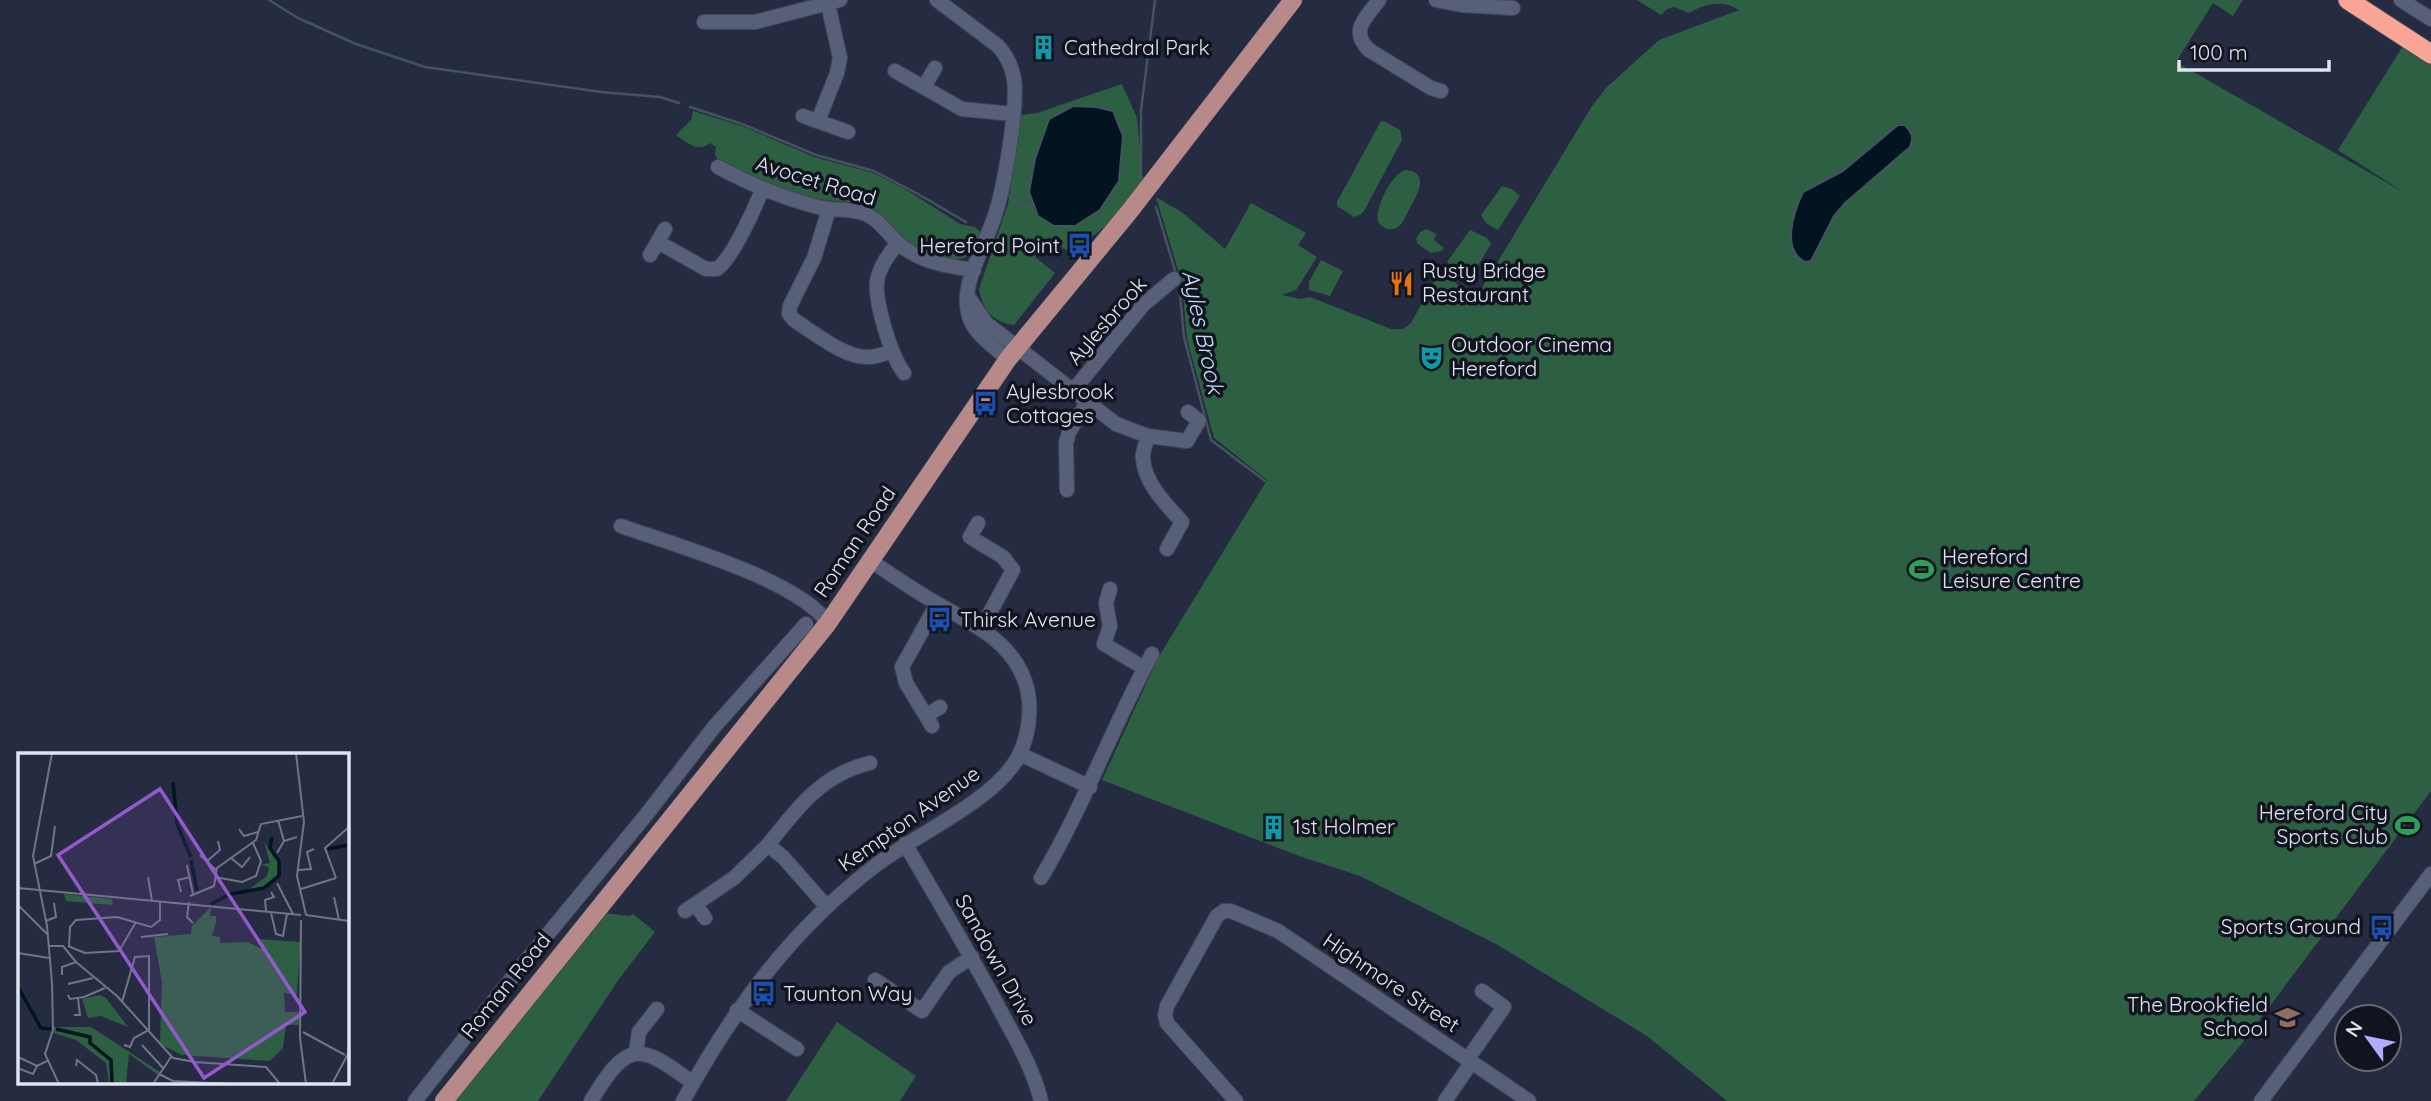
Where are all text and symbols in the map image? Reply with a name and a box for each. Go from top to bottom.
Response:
scale bar [2179,28,2330,72]
building icon: Cathedral Park [1030,34,1058,62]
place label: Cathedral Park [1064,34,1210,60]
text: 100 m [2190,39,2248,65]
street label: Avocet Road [753,149,880,211]
place label: Hereford Point [919,232,1060,258]
bus stop icon: Hereford Point [1066,232,1094,260]
place label: Rusty Bridge Restaurant [1422,257,1546,307]
water label: Ayles Brook [1176,267,1231,398]
restaurant icon: Rusty Bridge Restaurant [1388,269,1416,297]
street label: Aylesbrook [1061,271,1152,370]
place label: Outdoor Cinema Hereford [1451,331,1612,381]
theatre icon: Outdoor Cinema Hereford [1417,343,1445,371]
place label: Aylesbrook Cottages [1006,378,1114,428]
bus stop icon: Aylesbrook Cottages [972,390,1000,418]
street label: Roman Road [807,481,901,602]
place label: Hereford Leisure Centre [1942,543,2081,593]
sports icon: Hereford Leisure Centre [1908,555,1936,583]
bus stop icon: Thirsk Avenue [926,606,954,634]
place label: Thirsk Avenue [960,606,1096,632]
inset map [18,753,348,1084]
street label: Kempton Avenue [833,760,984,877]
place label: Hereford City Sports Club [2259,799,2388,849]
sports icon: Hereford City Sports Club [2394,811,2422,839]
building icon: 1st Holmer [1259,813,1287,841]
place label: 1st Holmer [1293,813,1395,839]
street label: Sandown Drive [950,889,1044,1030]
place label: Sports Ground [2221,913,2361,939]
bus stop icon: Sports Ground [2367,913,2395,941]
street label: Roman Road [455,927,556,1043]
street label: Highmore Street [1318,927,1465,1037]
bus stop icon: Taunton Way [749,980,777,1008]
place label: Taunton Way [783,980,913,1006]
place label: The Brookfield School [2127,991,2268,1041]
school or university icon: The Brookfield School [2274,1003,2302,1031]
north arrow [2333,1003,2403,1073]
text: N [2340,1016,2368,1041]

